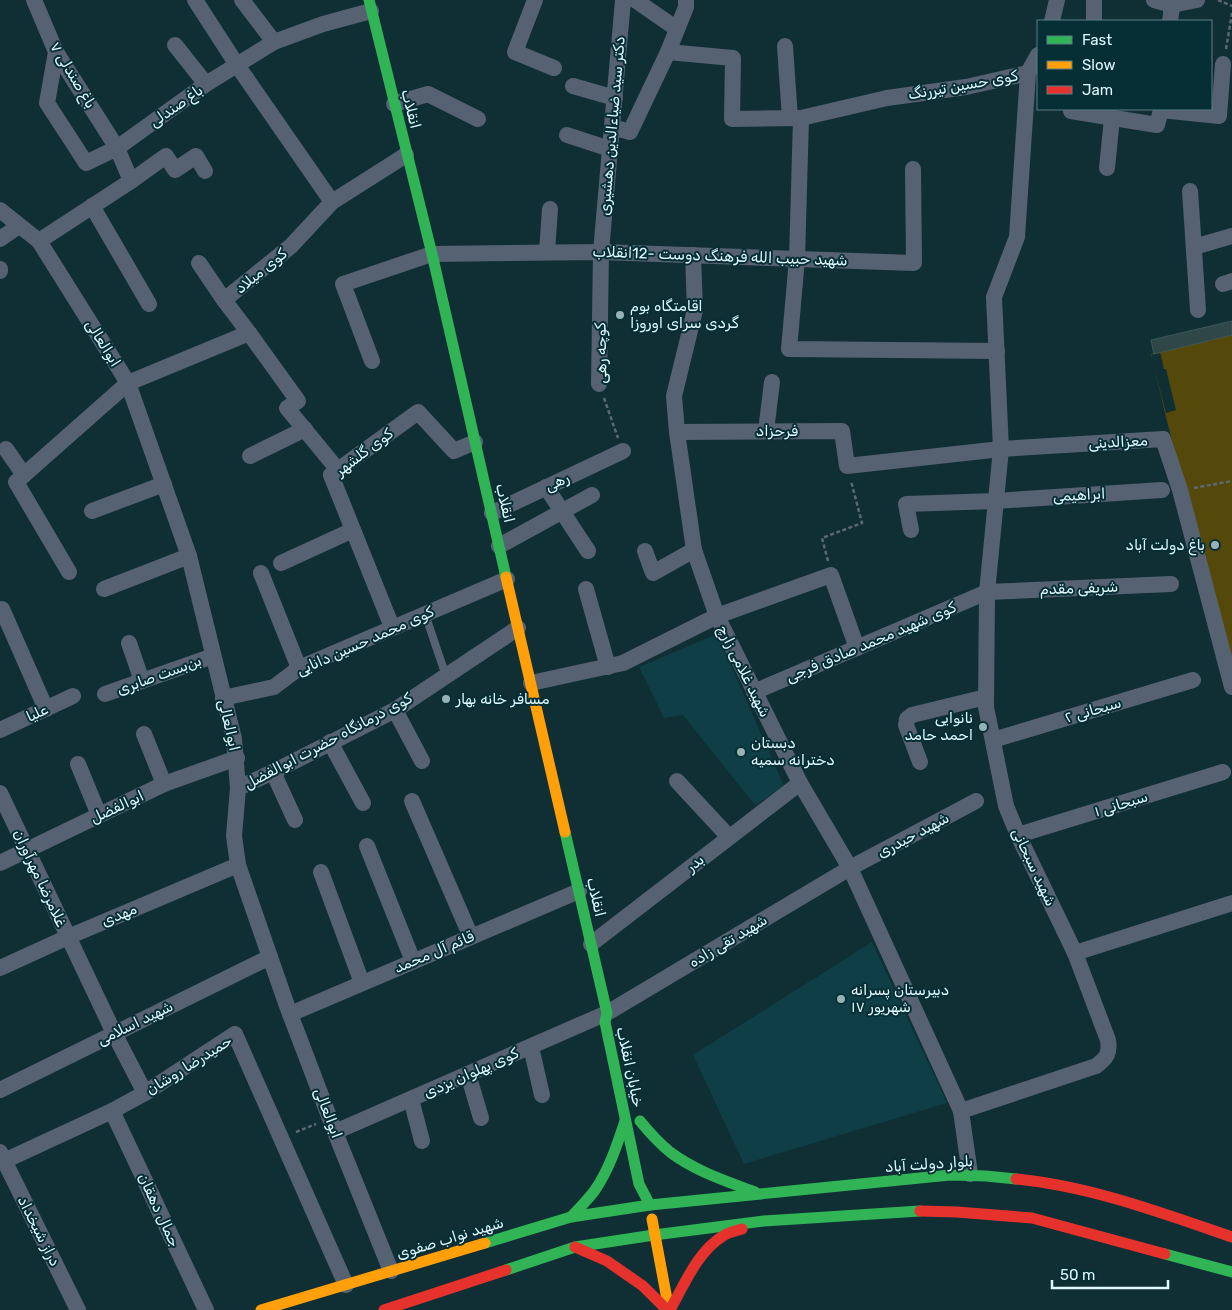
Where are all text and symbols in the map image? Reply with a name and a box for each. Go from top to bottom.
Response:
legend [1037,20,1212,110]
text: Fast [1082,31,1112,49]
street label: دکتر سید ضیاءالدین دهشیری [595,36,629,216]
street label: باغ صندلی ۷ [44,38,100,113]
text: Slow [1082,56,1115,74]
street label: کوی حسین تیررنگ [907,66,1020,104]
street label: باغ صندلی [146,81,207,133]
text: Jam [1082,81,1113,99]
street label: انقلاب [397,87,425,131]
street label: شهید حبیب الله فرهنگ دوست -12انقلاب [592,243,848,270]
street label: کوی میلاد [231,245,291,297]
place label: اقامتگاه بوم گردی سرای اوروزا [630,297,739,333]
marker: اقامتگاه بوم گردی سرای اوروزا [614,309,626,321]
street label: ابوالعالی [82,316,124,370]
street label: کوچه رهی [591,322,611,384]
street label: فرحزاد [756,422,798,440]
street label: کوی گلشهر [331,424,397,480]
street label: معزالدینی [1088,431,1148,453]
street label: رهی [542,468,572,495]
street label: انقلاب [492,482,518,524]
street label: ابراهیمی [1052,485,1106,505]
place label: باغ دولت آباد [1126,536,1205,556]
marker: باغ دولت آباد [1209,539,1221,551]
street label: شریفی مقدم [1040,578,1119,599]
street label: کوی شهید محمد صادق فرجی [783,598,959,686]
street label: کوی محمد حسین دانایی [293,602,437,679]
street label: شهید غلامی زارچ [712,622,774,721]
street label: بن‌بست صابری [114,651,204,699]
street label: کوی درمانگاه حضرت ابوالفضل [241,689,415,793]
place label: مسافر خانه بهار [455,690,550,708]
marker: مسافر خانه بهار [440,693,452,705]
street label: سبحانی ۲ [1063,693,1123,727]
street label: ابوالعالی [214,697,244,753]
street label: علیا [23,700,51,726]
place label: نانوایی احمد حامد [904,709,973,744]
marker: نانوایی احمد حامد [977,721,989,733]
place label: دبستان دخترانه سمیه [751,734,835,769]
marker: دبستان دخترانه سمیه [735,746,747,758]
street label: ابوالفضل [87,787,147,827]
street label: سبحانی ۱ [1092,787,1150,821]
street label: شهید حیدری [874,809,952,861]
street label: شهید سبحانی [1008,825,1060,909]
street label: غلامرضا مهرآوران [9,826,70,930]
street label: بدر [682,850,708,876]
street label: انقلاب [583,876,609,918]
street label: مهدی [99,900,139,930]
street label: شهید تقی زاده [686,911,770,971]
street label: قائم آل محمد [391,927,477,978]
place label: دبیرستان پسرانه ۱۷ شهریور [851,981,949,1016]
marker: دبیرستان پسرانه ۱۷ شهریور [835,993,847,1005]
street label: شهید اسلامی [94,997,176,1049]
street label: خیابان انقلاب [613,1025,647,1109]
street label: حمیدرضا روشان [143,1031,236,1099]
street label: کوی پهلوان یزدی [421,1044,522,1103]
street label: ابوالعالی [310,1085,346,1141]
street label: بلوار دولت آباد [884,1152,974,1177]
street label: جمال دهقان [134,1170,184,1250]
street label: دراز شیخداد [14,1193,64,1269]
street label: شهید نواب صفوی [394,1213,506,1263]
scale bar [1052,1258,1168,1290]
text: 50 m [1060,1266,1095,1284]

